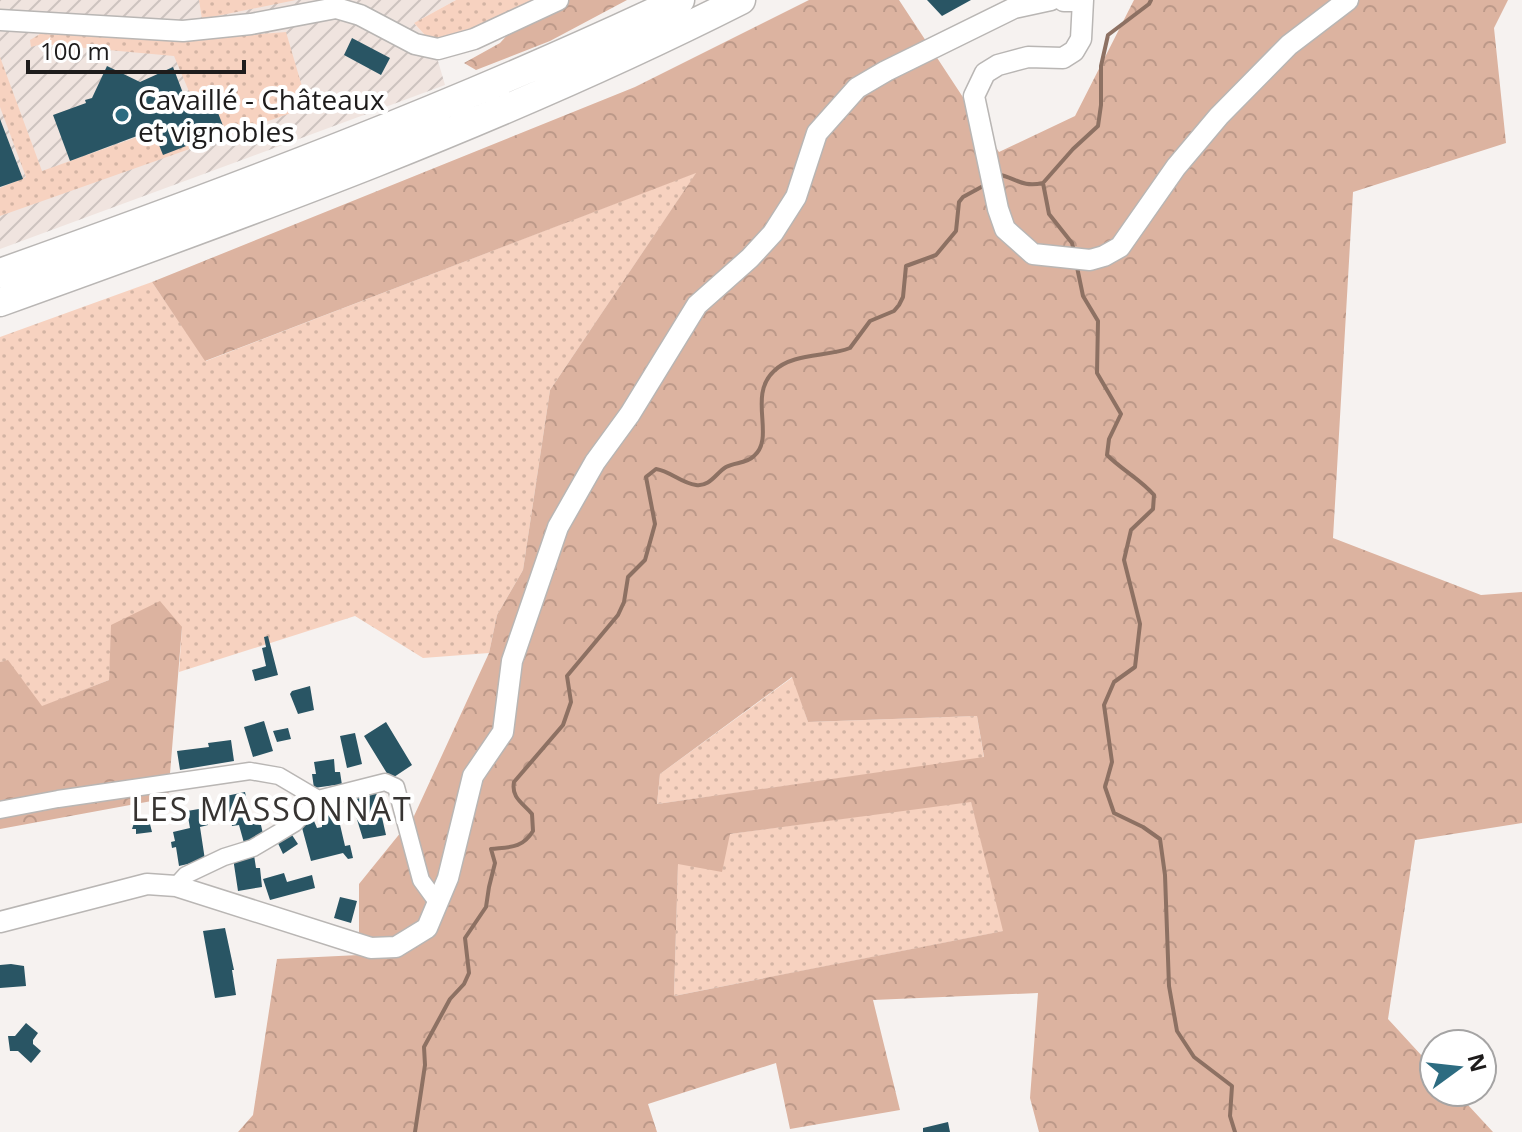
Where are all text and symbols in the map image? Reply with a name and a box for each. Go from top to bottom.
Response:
scale bar [28,24,244,74]
text: 100 m [40,34,110,67]
place label: Cavaillé - Châteaux et vignobles [138,80,385,150]
marker: Cavaillé - Châteaux et vignobles [113,106,131,124]
district label: LES MASSONNAT [131,787,413,830]
north arrow [1418,1028,1498,1108]
text: N [1461,1050,1495,1075]

